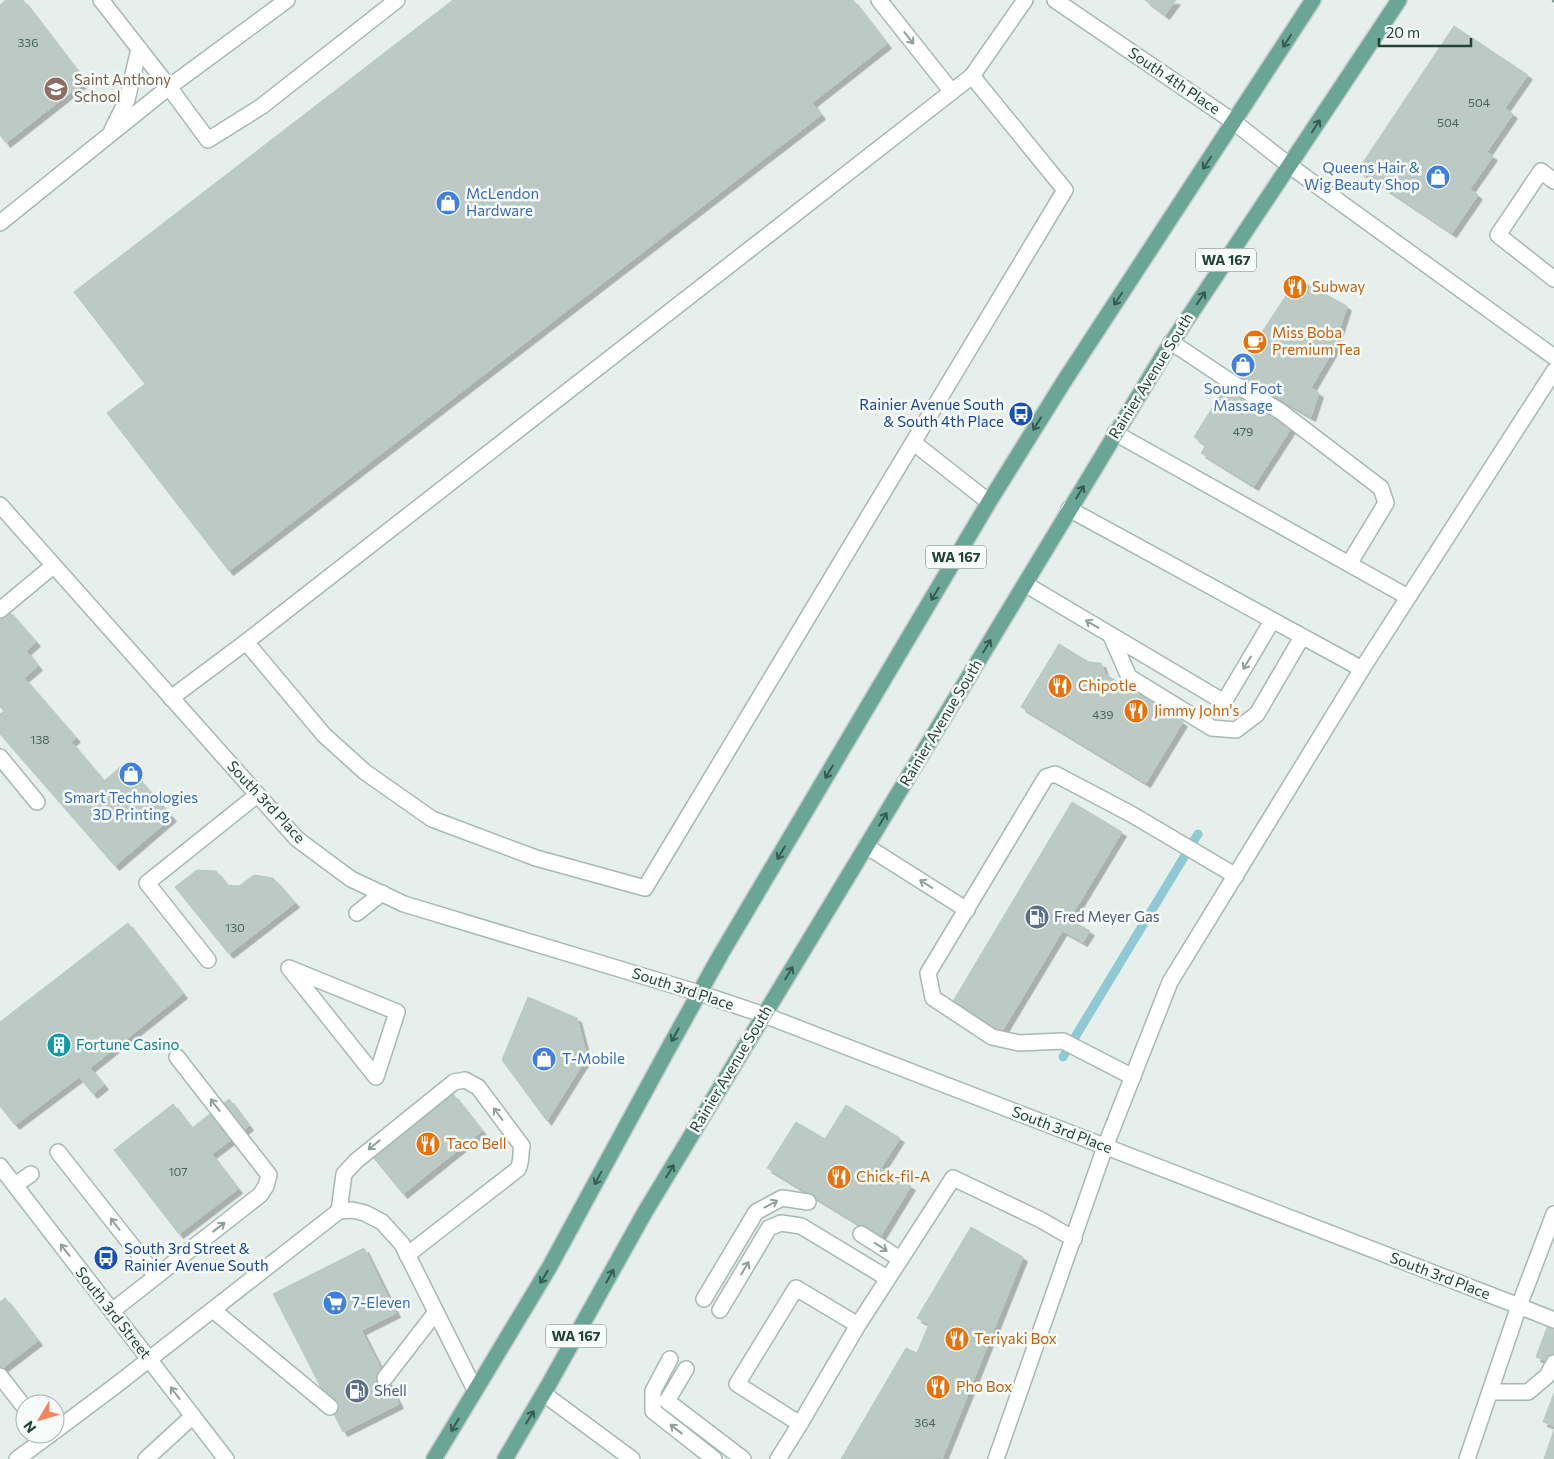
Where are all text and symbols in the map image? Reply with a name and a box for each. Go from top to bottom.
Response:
scale bar [1379,15,1472,47]
text: 20 m [1386,23,1420,41]
one-way arrow [904,31,915,44]
one-way arrow [1281,34,1292,48]
house number: 336 [18,35,38,49]
street label: South 4th Place [1125,43,1224,118]
place label: Saint Anthony School [74,70,171,105]
school or university icon: Saint Anthony School [43,76,69,102]
house number: 504 [1468,95,1490,109]
house number: 504 [1437,115,1459,129]
one-way arrow [1312,119,1322,133]
one-way arrow [1202,156,1212,170]
place label: Queens Hair & Wig Beauty Shop [1304,158,1420,193]
shop icon: Queens Hair & Wig Beauty Shop [1425,164,1451,190]
place label: McLendon Hardware [466,184,539,219]
shop icon: McLendon Hardware [435,190,461,216]
road number: WA 167 [1196,248,1256,272]
restaurant icon: Subway [1282,274,1308,300]
place label: Subway [1312,277,1365,295]
one-way arrow [1113,291,1123,305]
one-way arrow [1196,292,1206,306]
street label: Rainier Avenue South [1104,309,1196,442]
place label: Miss Boba Premium Tea [1272,323,1361,358]
cafe icon: Miss Boba Premium Tea [1242,329,1268,355]
shop icon: Sound Foot Massage [1230,352,1256,378]
place label: Sound Foot Massage [1204,379,1282,414]
place label: Rainier Avenue South & South 4th Place [859,395,1004,430]
bus stop icon: Rainier Avenue South & South 4th Place [1008,401,1034,427]
one-way arrow [1031,417,1041,431]
house number: 479 [1233,424,1253,438]
one-way arrow [1075,486,1085,500]
road number: WA 167 [926,546,986,568]
one-way arrow [929,586,939,600]
one-way arrow [1086,619,1100,629]
one-way arrow [983,640,993,654]
street label: Rainier Avenue South [895,656,985,789]
one-way arrow [1241,656,1251,670]
restaurant icon: Chipotle [1047,673,1073,699]
place label: Chipotle [1078,676,1136,694]
restaurant icon: Jimmy John's [1123,698,1149,724]
place label: Jimmy John's [1154,701,1239,719]
house number: 439 [1092,707,1114,721]
house number: 138 [30,732,50,746]
street label: South 3rd Place [224,756,310,846]
shop icon: Smart Technologies 3D Printing [118,761,144,787]
one-way arrow [824,765,834,779]
place label: Smart Technologies 3D Printing [64,788,198,823]
one-way arrow [878,813,888,827]
one-way arrow [776,845,786,859]
one-way arrow [919,878,933,888]
fuel station icon: Fred Meyer Gas [1024,904,1050,930]
place label: Fred Meyer Gas [1054,907,1160,925]
house number: 130 [225,920,245,934]
street label: South 3rd Place [630,963,737,1013]
one-way arrow [785,967,795,981]
street label: Rainier Avenue South [685,1002,775,1135]
one-way arrow [670,1028,680,1042]
building icon: Fortune Casino [46,1032,72,1058]
place label: Fortune Casino [76,1035,180,1053]
shop icon: T-Mobile [531,1046,557,1072]
place label: T-Mobile [562,1049,625,1067]
one-way arrow [209,1099,220,1112]
street label: South 3rd Place [1010,1102,1115,1156]
one-way arrow [493,1108,504,1121]
restaurant icon: Taco Bell [415,1131,441,1157]
place label: Taco Bell [446,1134,507,1152]
one-way arrow [368,1140,381,1151]
house number: 107 [168,1164,188,1178]
one-way arrow [665,1164,675,1178]
restaurant icon: Chick-fil-A [826,1164,852,1190]
place label: Chick-fil-A [856,1167,930,1185]
one-way arrow [593,1170,602,1185]
one-way arrow [763,1199,778,1208]
one-way arrow [110,1218,121,1231]
one-way arrow [212,1221,225,1232]
place label: South 3rd Street & Rainier Avenue South [124,1239,269,1274]
one-way arrow [873,1242,887,1252]
one-way arrow [60,1243,70,1257]
bus stop icon: South 3rd Street & Rainier Avenue South [93,1245,119,1271]
street label: South 3rd Place [1388,1248,1493,1302]
one-way arrow [740,1262,750,1276]
street label: South 3rd Street [72,1263,155,1362]
one-way arrow [605,1269,615,1283]
one-way arrow [538,1270,548,1284]
supermarket icon: 7-Eleven [322,1290,348,1316]
place label: 7-Eleven [352,1293,411,1311]
road number: WA 167 [546,1324,606,1348]
restaurant icon: Teriyaki Box [944,1326,970,1352]
place label: Teriyaki Box [974,1329,1057,1347]
restaurant icon: Pho Box [925,1374,951,1400]
place label: Pho Box [956,1377,1012,1395]
fuel station icon: Shell [344,1378,370,1404]
place label: Shell [374,1381,407,1399]
one-way arrow [170,1386,180,1400]
north arrow [15,1394,65,1444]
one-way arrow [525,1411,535,1425]
house number: 364 [914,1415,936,1429]
one-way arrow [449,1417,459,1431]
text: N [19,1418,39,1437]
one-way arrow [669,1424,683,1434]

